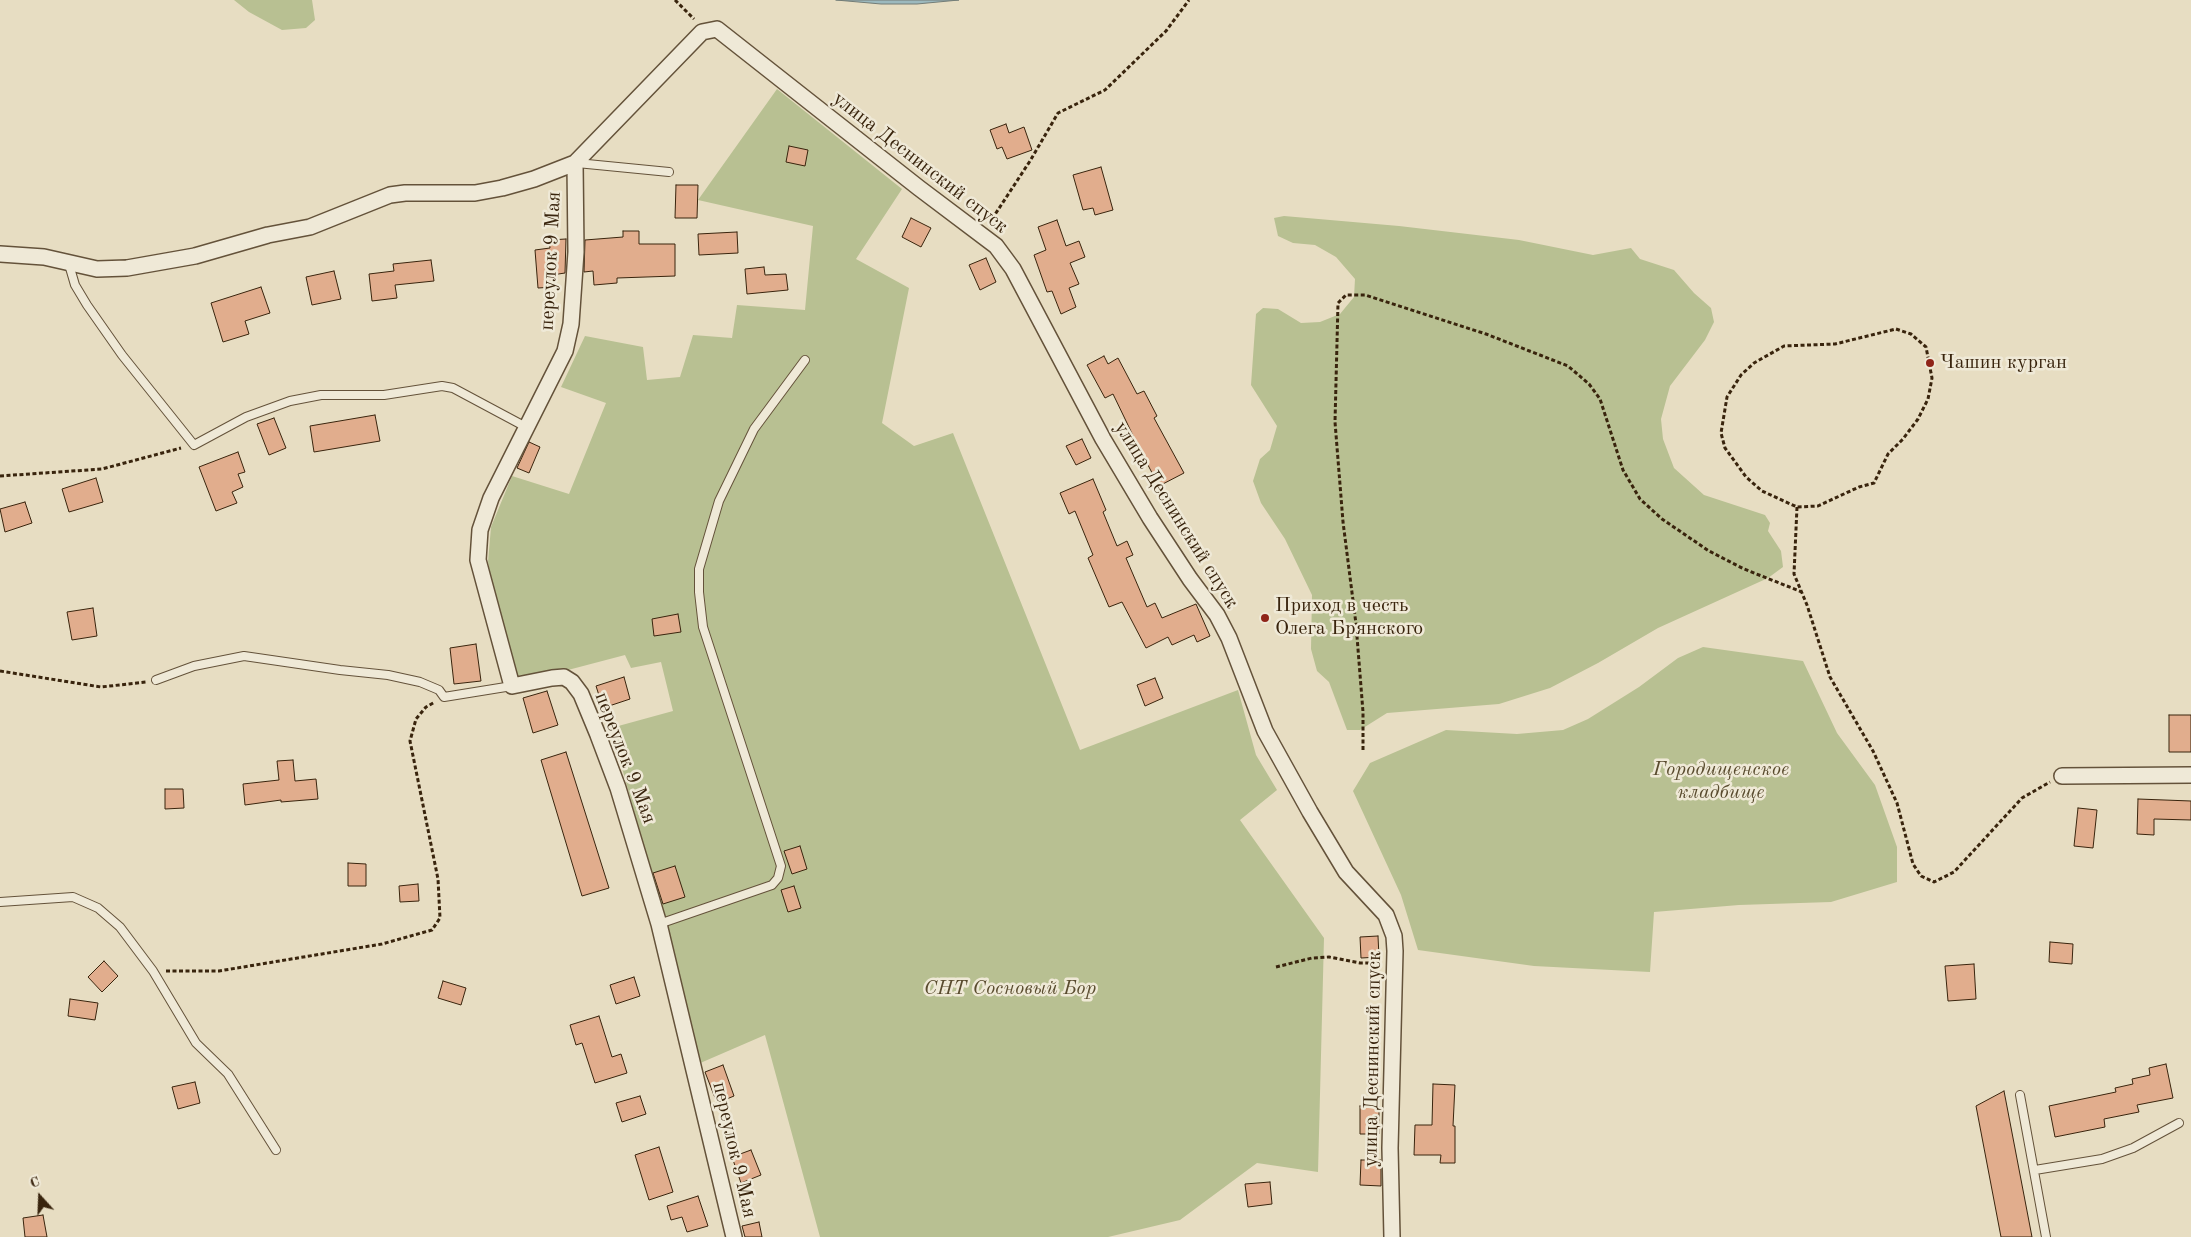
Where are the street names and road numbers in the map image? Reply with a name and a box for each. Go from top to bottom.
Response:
street label: улица Деснинский спуск [827,87,1013,239]
street label: переулок 9 Мая [535,191,567,331]
street label: улица Деснинский спуск [1109,417,1243,613]
street label: переулок 9 Мая [589,689,661,827]
street label: улица Деснинский спуск [1359,951,1387,1167]
street label: переулок 9 Мая [707,1080,761,1220]

